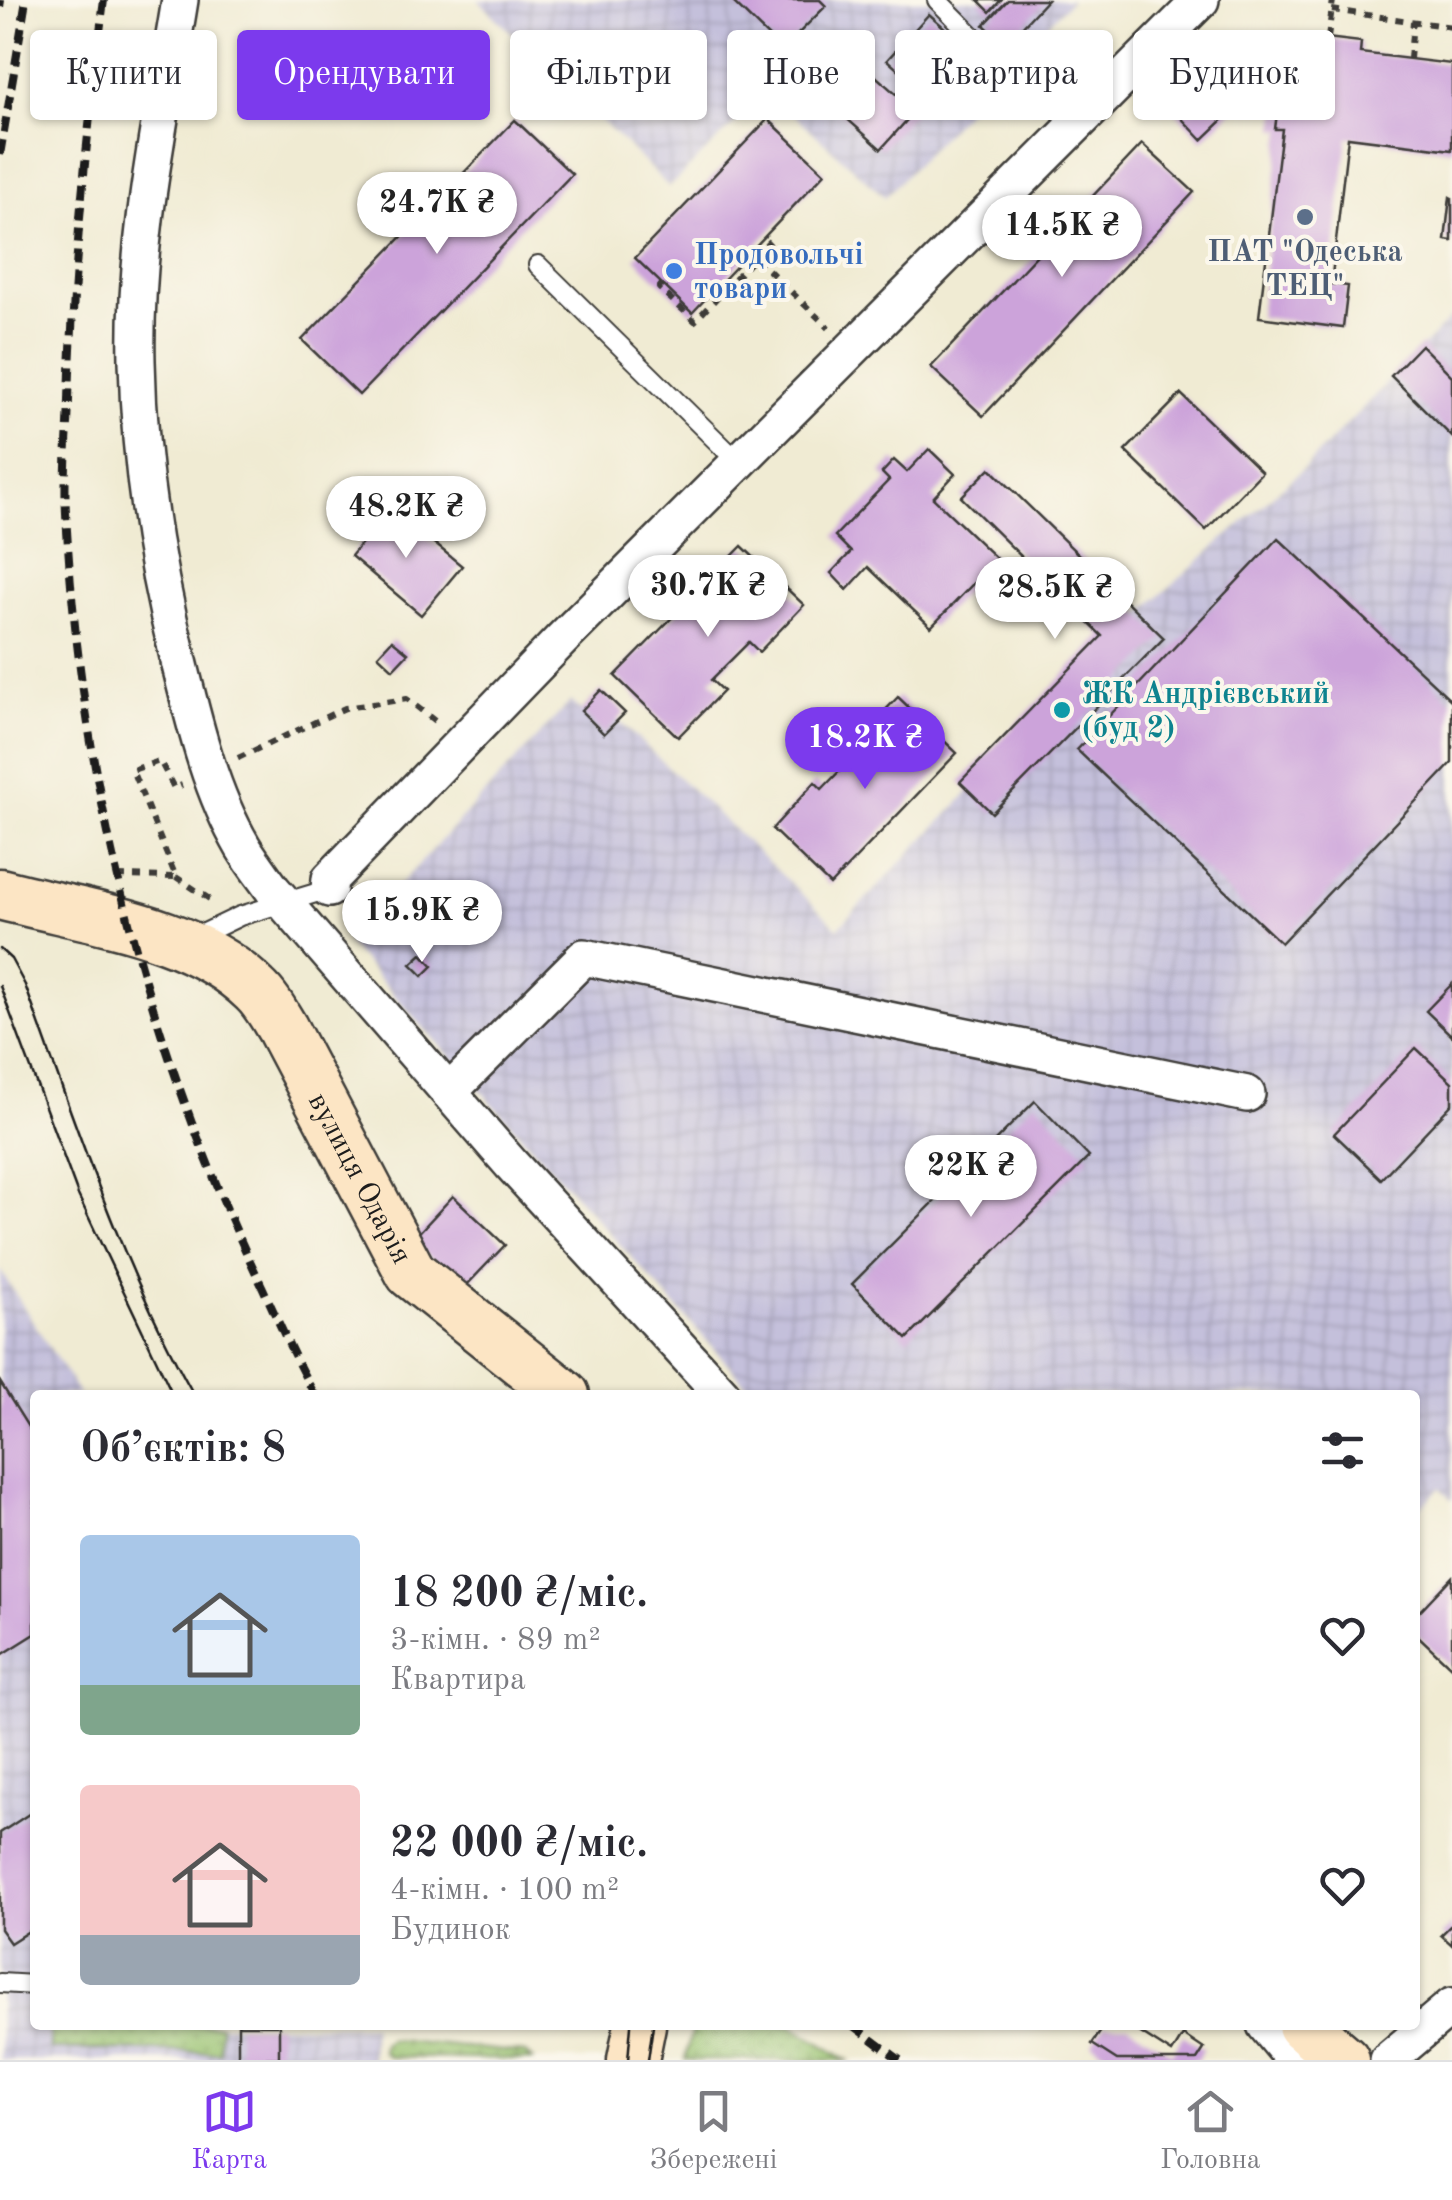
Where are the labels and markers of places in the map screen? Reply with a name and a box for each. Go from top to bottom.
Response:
pin: 24.7K ₴ [345,172,529,257]
pin: 14.5K ₴ [970,195,1154,280]
marker: ПАТ "Одеська ТЕЦ" [1294,206,1316,228]
place label: ПАТ "Одеська ТЕЦ" [1207,238,1403,302]
place label: Продовольчі товари [694,241,863,305]
marker: Продовольчі товари [663,260,685,282]
pin: 48.2K ₴ [314,476,498,561]
pin: 30.7K ₴ [616,555,800,640]
pin: 28.5K ₴ [963,557,1147,642]
place label: ЖК Андрієвський (буд 2) [1082,680,1330,744]
marker: ЖК Андрієвський (буд 2) [1051,699,1073,721]
pin: 18.2K ₴ [773,707,957,792]
pin: 15.9K ₴ [330,880,514,965]
pin: 22K ₴ [901,1135,1041,1220]

